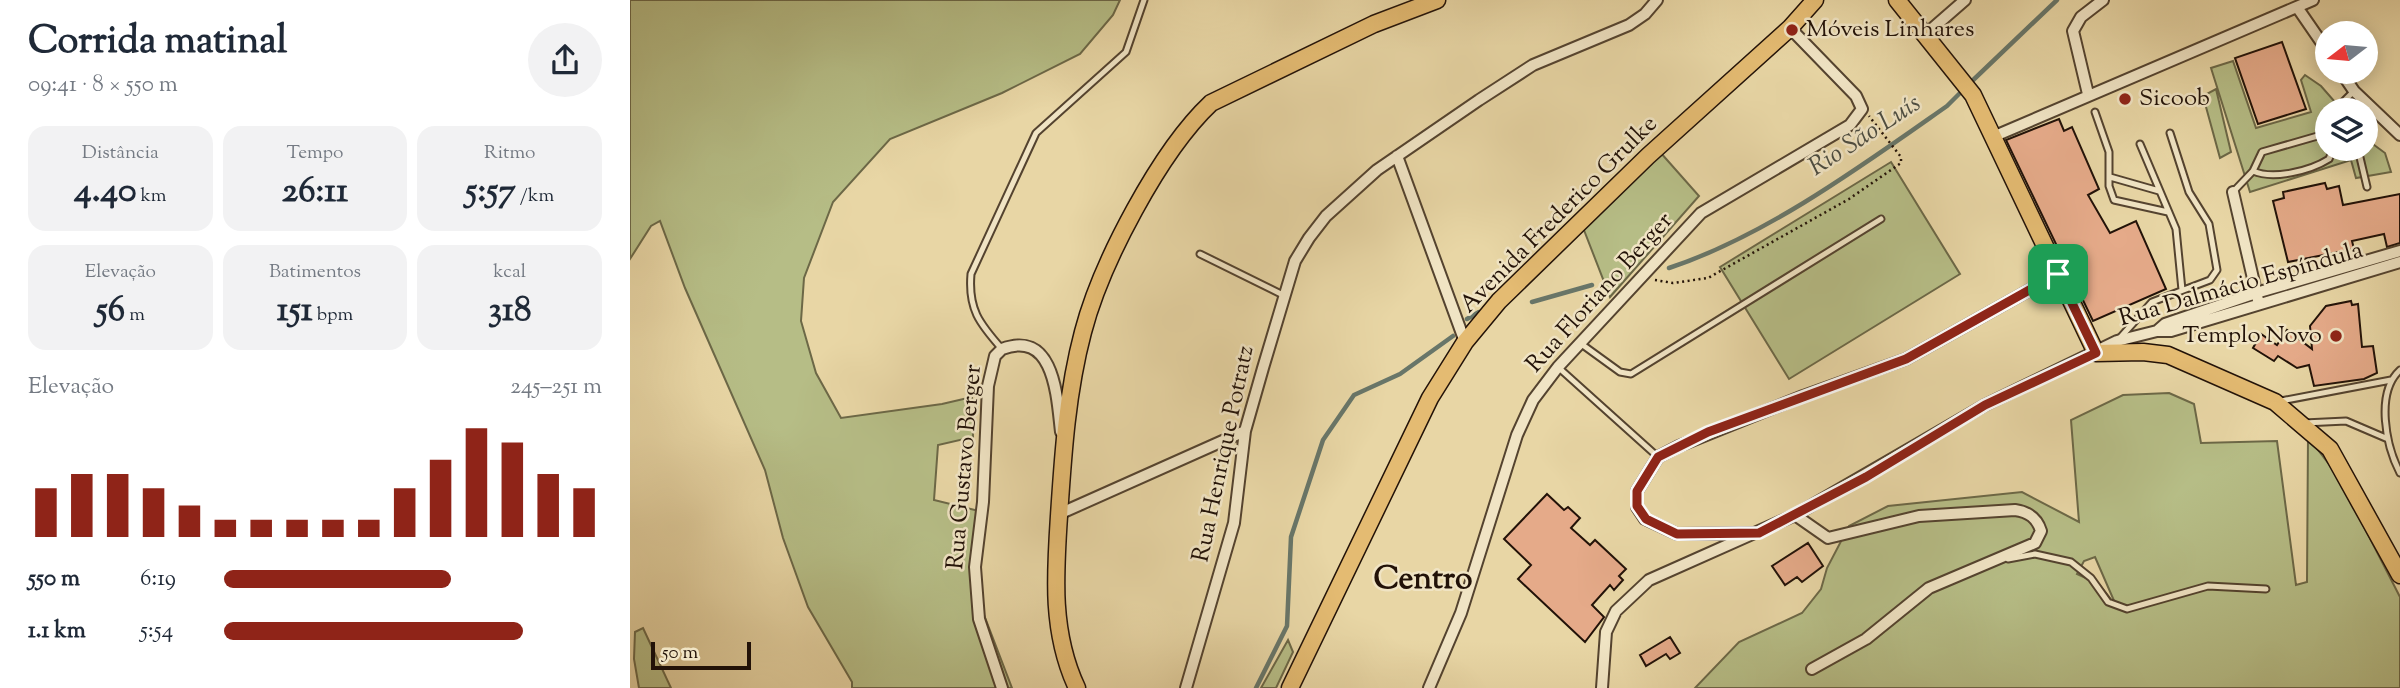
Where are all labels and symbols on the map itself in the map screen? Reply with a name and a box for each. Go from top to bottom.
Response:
place label: Móveis Linhares [1806,13,1974,47]
north arrow [2315,21,2378,84]
marker: Móveis Linhares [1784,22,1800,38]
place label: Sicoob [2139,82,2210,116]
water label: Rio São Luís [1802,86,1928,186]
marker: Sicoob [2117,91,2133,107]
street label: Avenida Frederico Grulke [1452,108,1666,322]
street label: Rua Floriano Berger [1519,205,1681,381]
street label: Rua Dalmácio Espíndula [2115,234,2367,336]
pin [2028,244,2088,304]
place label: Templo Novo [2182,319,2322,353]
marker: Templo Novo [2328,328,2344,344]
street label: Rua Henrique Potratz [1184,343,1264,565]
street label: Rua Gustavo Berger [939,363,991,571]
district label: Centro [1374,557,1472,603]
scale bar [651,639,751,671]

